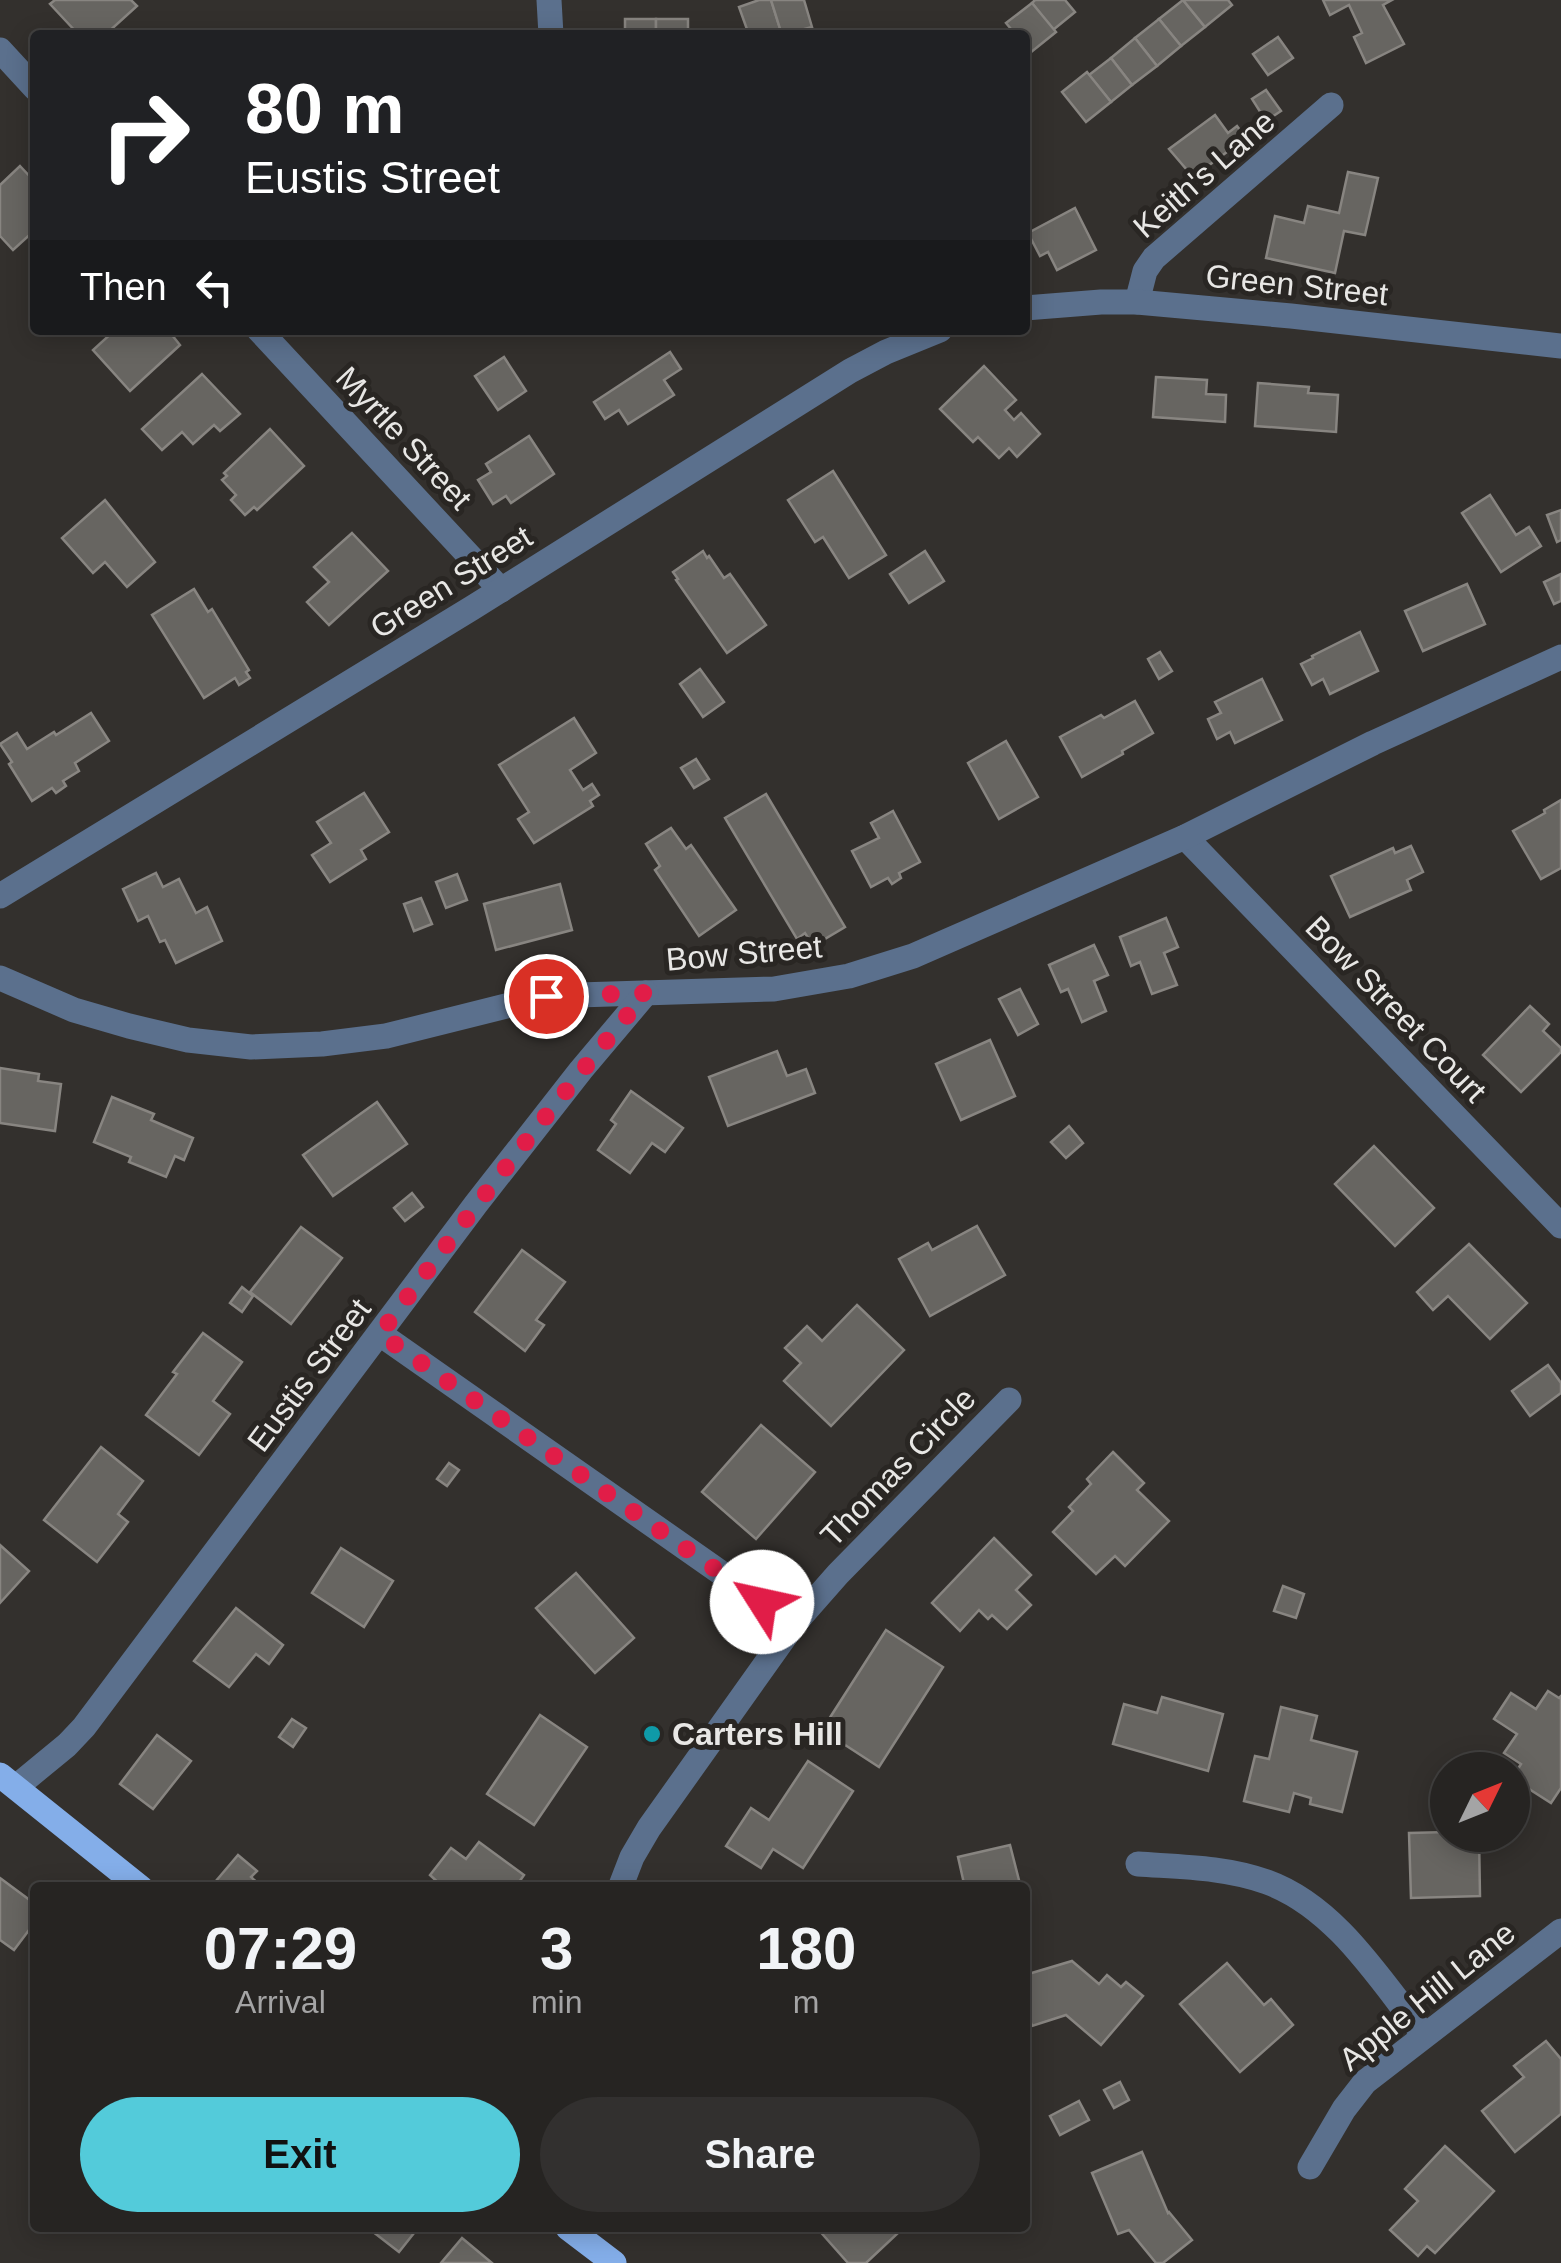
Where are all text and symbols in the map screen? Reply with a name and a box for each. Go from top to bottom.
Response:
icon: right [80,70,210,200]
text: 80 m [245,70,405,148]
street label: Keith's Lane [1126,103,1282,245]
text: Eustis Street [245,152,500,203]
street label: Green Street [1204,258,1390,312]
icon: left [187,260,242,315]
text: Then [80,266,167,308]
street label: Myrtle Street [329,359,479,517]
street label: Green Street [364,518,538,646]
street label: Bow Street Court [1298,909,1494,1109]
street label: Bow Street [664,928,824,978]
pin [504,954,589,1039]
icon: arrive [519,969,574,1024]
street label: Eustis Street [240,1292,378,1458]
street label: Thomas Circle [813,1380,983,1554]
position arrow [710,1550,814,1654]
place label: Carters Hill [672,1716,843,1752]
marker: Carters Hill [641,1723,663,1745]
north arrow [1430,1752,1530,1852]
map controls [1430,1752,1530,1852]
street label: Apple Hill Lane [1332,1914,1522,2078]
text: 07:29 [204,1915,357,1982]
text: 3 [540,1915,573,1982]
text: 180 [756,1915,856,1982]
text: Arrival [235,1984,326,2020]
text: min [531,1984,582,2020]
text: m [793,1984,820,2020]
button: Exit [80,2097,520,2212]
button: Share [540,2097,980,2212]

